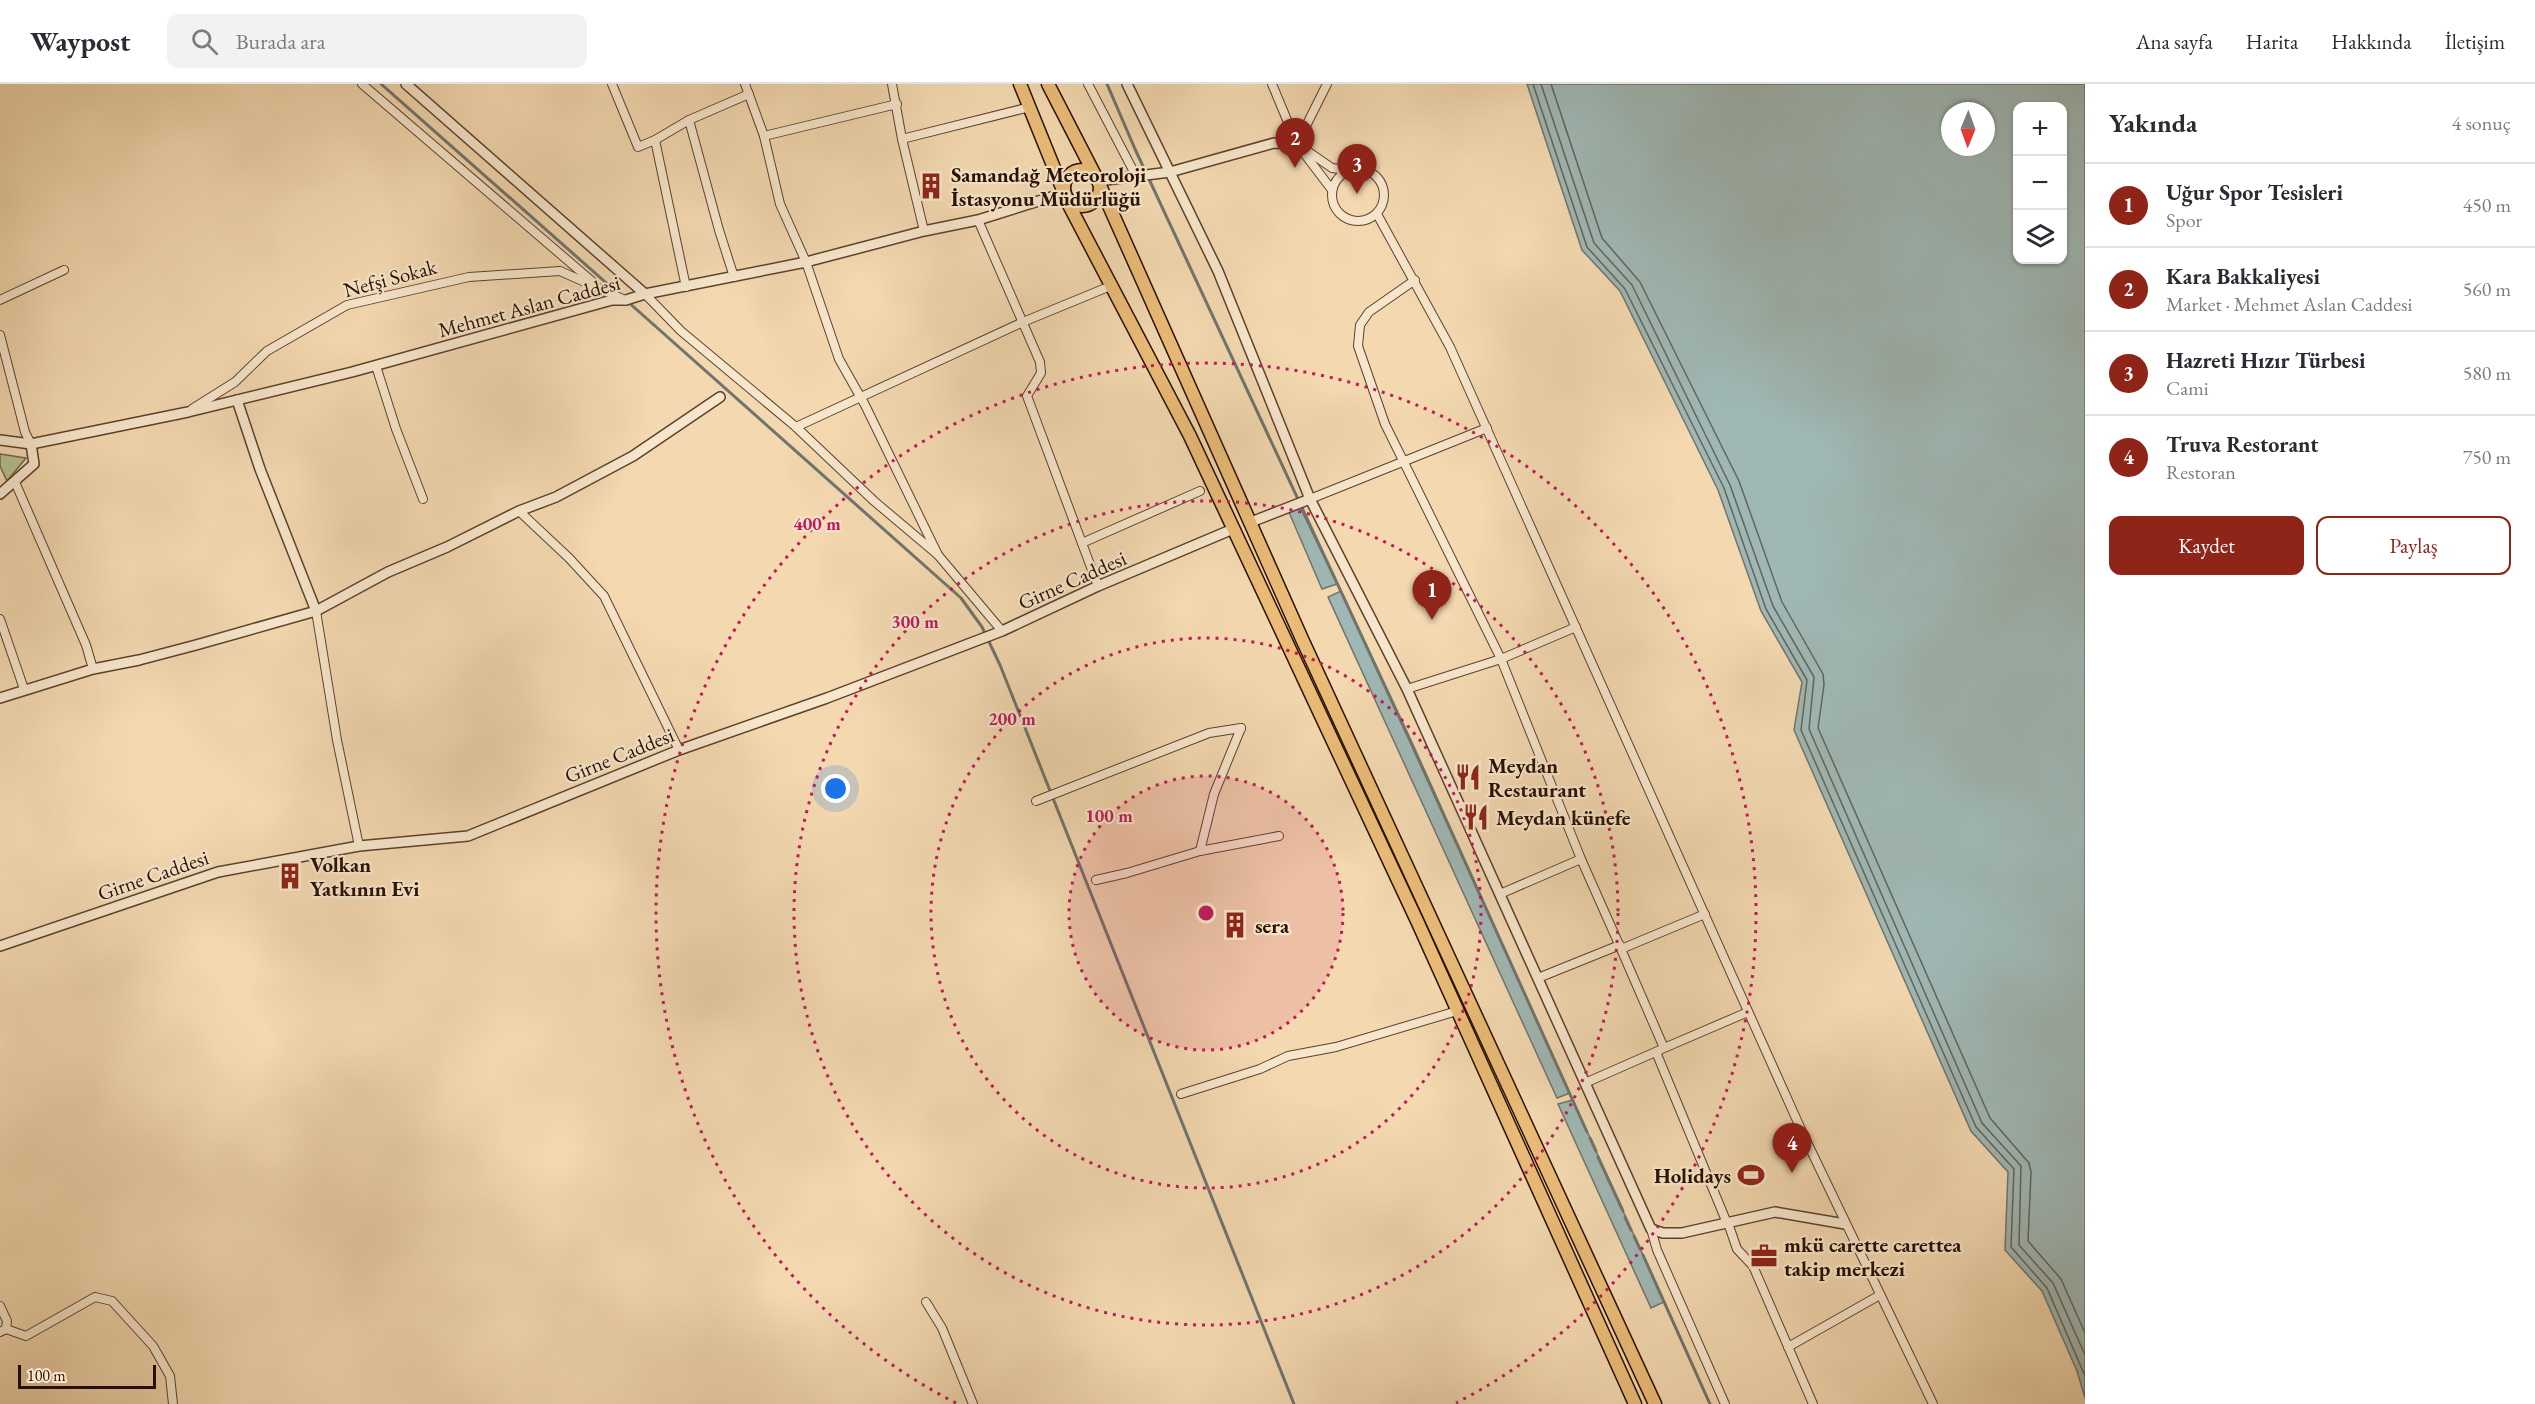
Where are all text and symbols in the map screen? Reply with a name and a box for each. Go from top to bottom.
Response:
search box [167,14,587,68]
text: Waypost [30,23,131,59]
icon: search [188,25,221,58]
text: Burada ara [236,27,325,56]
text: Ana sayfa [2136,28,2213,55]
text: Harita [2246,28,2298,55]
text: Hakkında [2331,28,2412,55]
text: İletişim [2445,28,2505,55]
north arrow [1941,102,1995,156]
map controls [2013,102,2067,264]
button: + [2013,102,2067,156]
text: Yakında [2109,106,2197,140]
text: 4 sonuç [2452,110,2511,136]
pin: 2 [1276,118,1314,168]
pin: 3 [1338,144,1376,194]
button: − [2013,156,2067,210]
place label: Samandağ Meteoroloji İstasyonu Müdürlüğü [951,161,1146,212]
building icon: Samandağ Meteoroloji İstasyonu Müdürlüğü [916,171,946,201]
text: Uğur Spor Tesisleri [2166,178,2343,207]
text: 1 [2123,192,2134,218]
text: 450 m [2463,192,2511,218]
text: Spor [2166,207,2202,233]
button: layers [2013,210,2067,264]
street label: Nefşi Sokak [340,252,441,303]
text: Kara Bakkaliyesi [2166,262,2320,291]
street label: Mehmet Aslan Caddesi [435,269,623,343]
text: 2 [2123,276,2134,302]
text: 560 m [2463,276,2511,302]
text: Market · Mehmet Aslan Caddesi [2166,291,2412,317]
text: Hazreti Hızır Türbesi [2166,346,2365,375]
text: 3 [2123,360,2134,386]
text: 580 m [2463,360,2511,386]
text: Cami [2166,375,2209,401]
text: Truva Restorant [2166,430,2318,459]
text: 4 [2123,444,2134,470]
text: 750 m [2463,444,2511,470]
text: Restoran [2166,459,2236,485]
text: 400 m [793,512,841,535]
button: Kaydet [2109,516,2304,575]
button: Paylaş [2316,516,2511,575]
street label: Girne Caddesi [1014,544,1130,616]
pin: 1 [1412,570,1452,620]
text: 300 m [891,610,939,633]
text: 200 m [988,707,1036,730]
street label: Girne Caddesi [560,721,678,789]
place label: Meydan Restaurant [1488,752,1586,803]
restaurant icon: Meydan Restaurant [1453,762,1483,792]
your location [821,774,850,803]
restaurant icon: Meydan künefe [1461,802,1491,832]
text: 100 m [1085,804,1133,827]
place label: Meydan künefe [1496,804,1631,831]
street label: Girne Caddesi [94,843,212,907]
place label: Volkan Yatkının Evi [310,851,419,902]
building icon: Volkan Yatkının Evi [275,861,305,891]
centre of rings [1196,903,1216,923]
building icon: sera [1220,910,1250,940]
place label: sera [1255,912,1290,939]
pin: 4 [1772,1124,1812,1173]
sports icon: Holidays [1736,1160,1766,1190]
place label: Holidays [1654,1162,1731,1189]
place label: mkü carette carettea takip merkezi [1784,1231,1962,1282]
office icon: mkü carette carettea takip merkezi [1749,1241,1779,1271]
scale bar [18,1362,156,1390]
text: 100 m [27,1365,66,1386]

